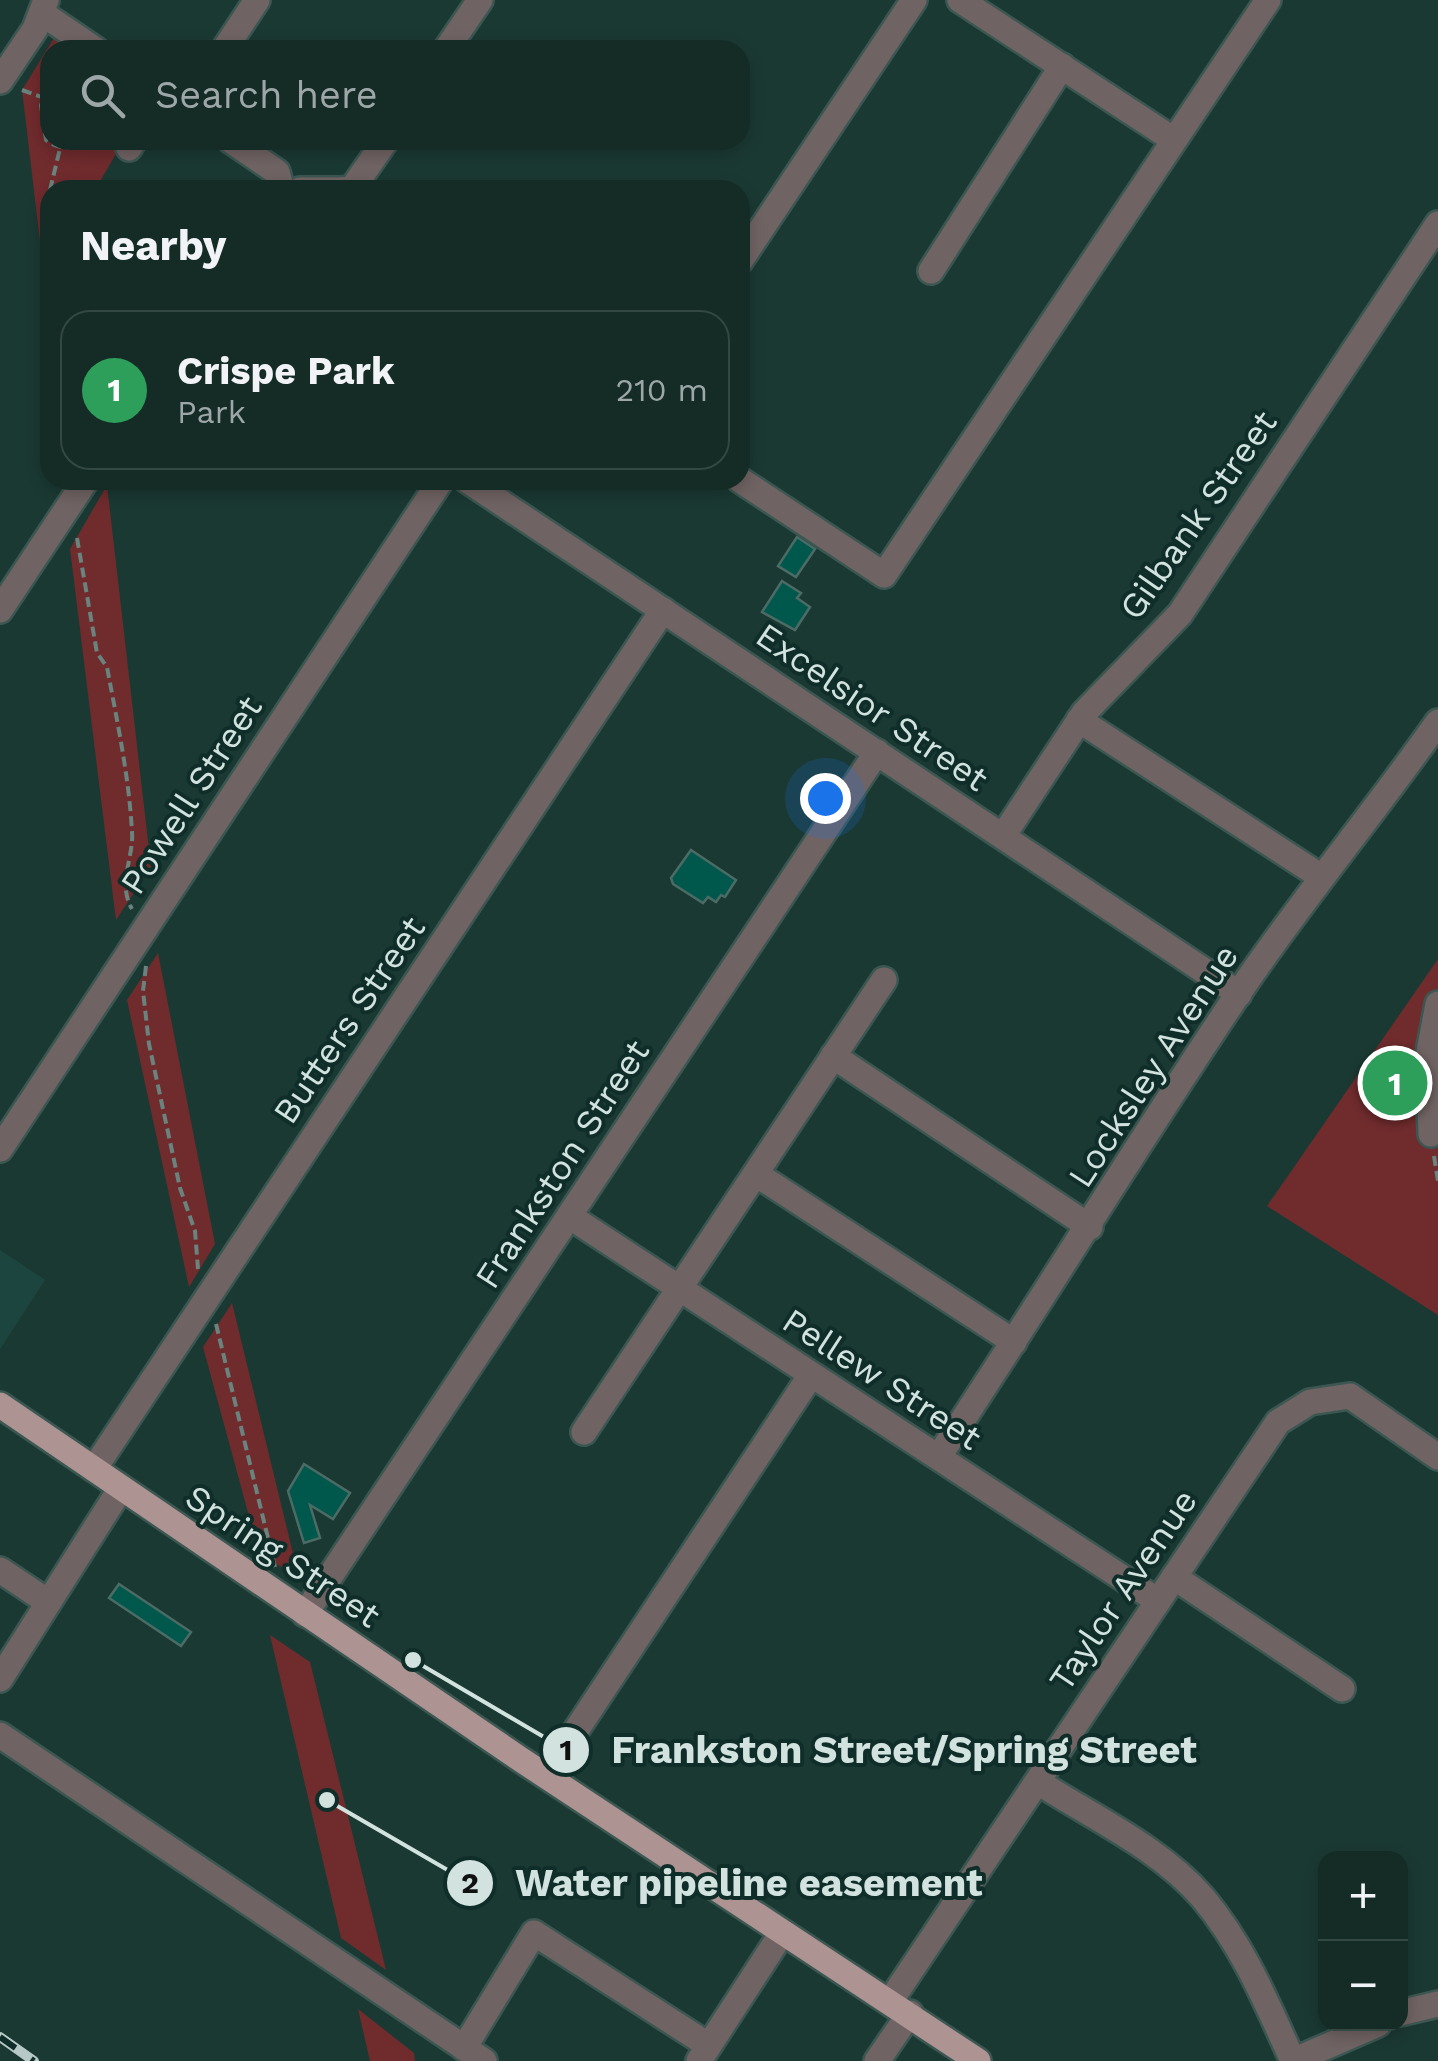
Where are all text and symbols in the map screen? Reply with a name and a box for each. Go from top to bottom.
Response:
search box [40,40,750,150]
icon: search [75,68,130,123]
text: Search here [155,73,378,117]
text: Nearby [80,221,227,270]
text: Crispe Park [177,349,395,393]
text: 1 [108,371,121,409]
text: 210 m [616,371,708,409]
text: Park [177,393,246,431]
street label: Gilbank Street [1110,402,1286,627]
street label: Excelsior Street [748,614,996,800]
street label: Powell Street [111,688,271,902]
your location [800,773,851,824]
street label: Butters Street [264,908,434,1132]
street label: Locksley Avenue [1059,937,1247,1195]
street label: Frankston Street [466,1032,658,1296]
pin: 1 [1362,1046,1428,1120]
street label: Pellew Street [775,1299,989,1459]
street label: Spring Street [178,1476,388,1637]
street label: Taylor Avenue [1040,1481,1206,1699]
callout: Frankston Street/Spring Street [541,1716,1217,1784]
text: Frankston Street/Spring Street [611,1728,1197,1772]
text: 1 [560,1732,572,1767]
callout: Water pipeline easement [445,1849,1003,1917]
map controls [1318,1851,1408,2031]
button: + [1318,1851,1408,1941]
text: Water pipeline easement [515,1861,983,1905]
text: 2 [461,1865,479,1900]
button: − [1318,1941,1408,2031]

